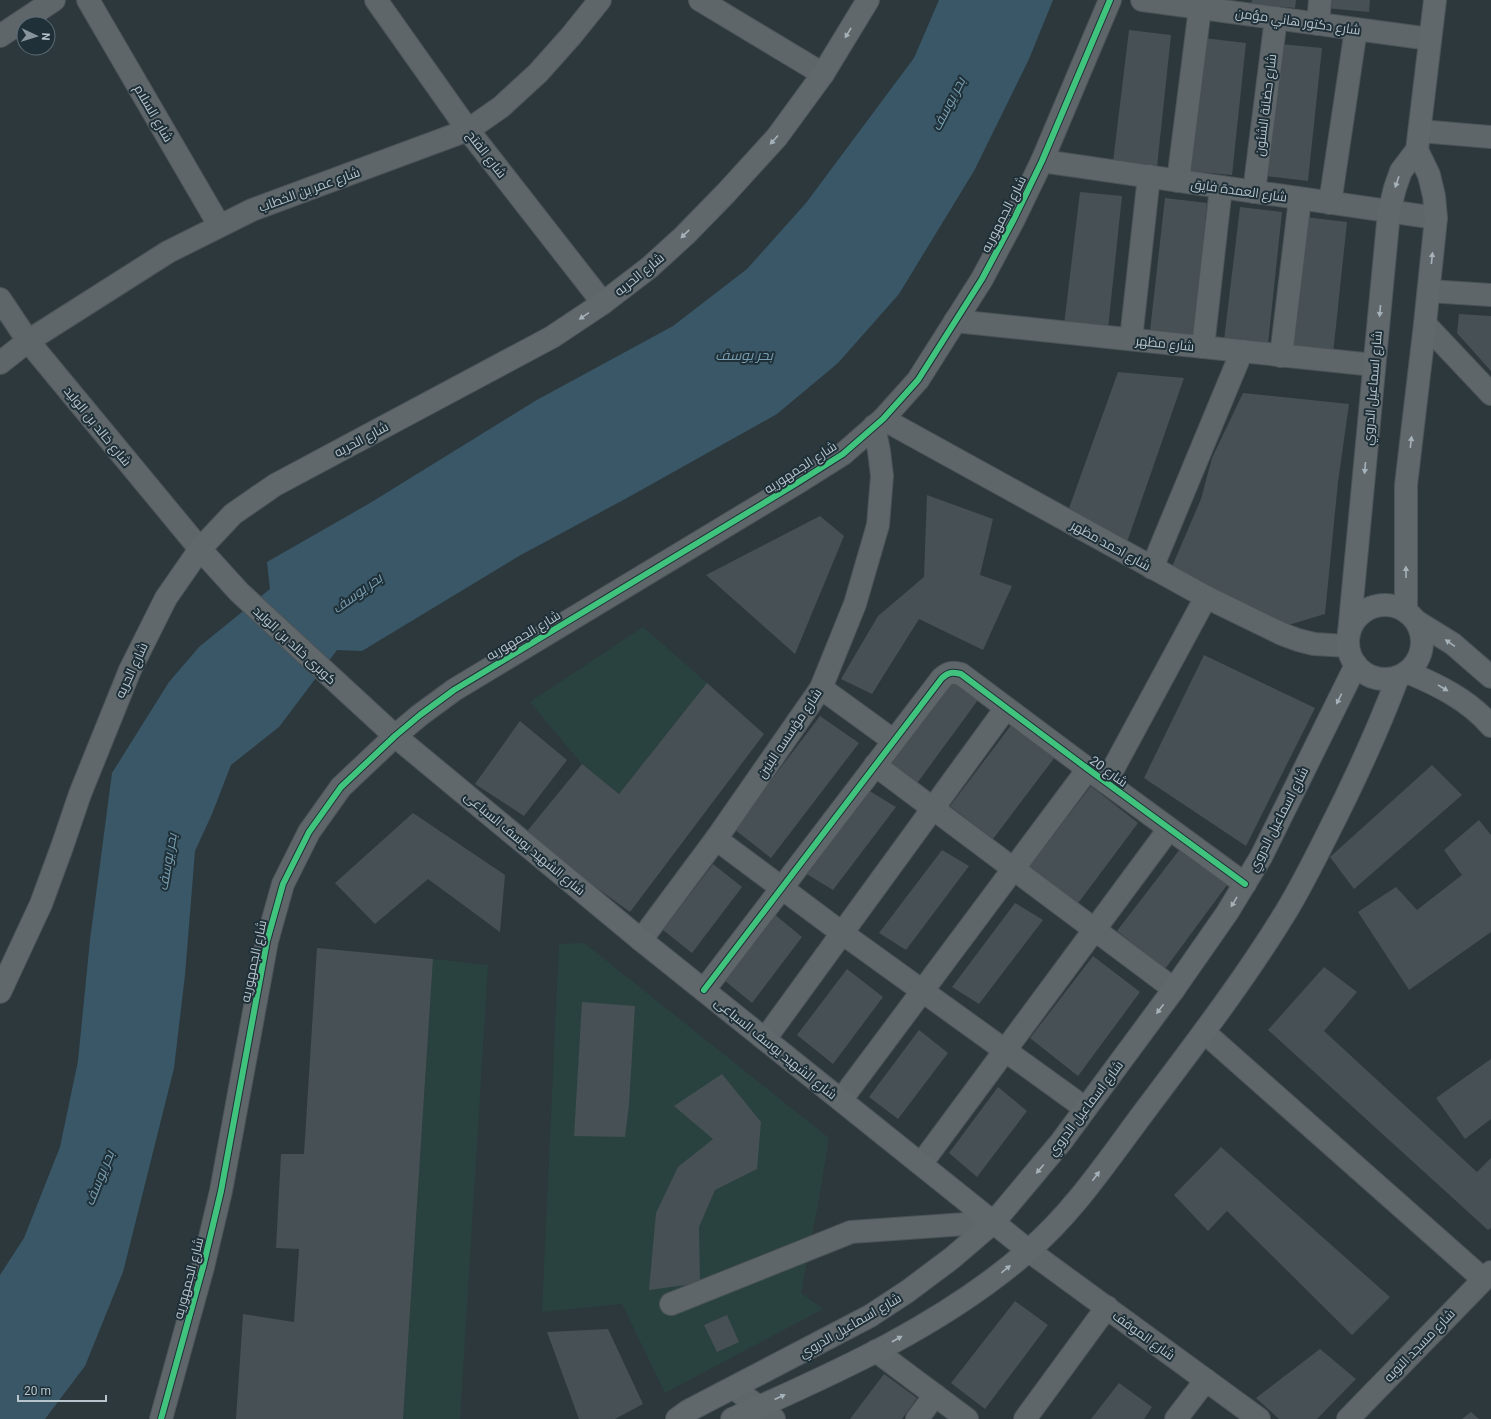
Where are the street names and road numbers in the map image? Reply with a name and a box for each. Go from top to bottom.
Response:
street label: شارع دكتور هاني مؤمن [1234,5,1362,41]
street label: شارع حضانة الشئون [1252,53,1280,157]
street label: شارع السلام [129,82,176,146]
street label: شارع الفتح [463,128,510,182]
street label: شارع عمر بن الخطاب [257,164,362,216]
street label: شارع الجمهوريه [978,174,1030,255]
street label: شارع العمدة فايق [1190,176,1288,206]
street label: شارع الحريه [612,250,668,300]
street label: شارع اسماعيل الدروي [1360,330,1388,446]
street label: شارع مظهر [1134,333,1195,355]
street label: شارع خالد بن الوليد [60,384,134,470]
street label: شارع الحريه [332,419,391,461]
street label: شارع الجمهوريه [761,438,840,497]
street label: شارع احمد مظهر [1067,517,1153,574]
street label: كوبرى خالد بن الوليد [250,603,339,687]
street label: شارع الجمهوريه [484,607,563,664]
street label: شارع الحريه [112,640,152,701]
street label: شارع مؤسسه البنين [754,686,826,781]
street label: شارع 20 [1086,753,1131,791]
street label: شارع اسماعيل الدروي [1246,764,1314,875]
street label: شارع الشهيد يوسف السباعى [461,788,588,899]
street label: شارع الجمهوريه [237,919,270,1004]
street label: شارع الشهيد يوسف السباعى [711,994,840,1103]
street label: شارع اسماعيل الدروي [1045,1058,1128,1161]
street label: شارع الجمهوريه [170,1236,208,1321]
street label: شارع اسماعيل الدروي [797,1290,905,1363]
street label: شارع مسجد التوبه [1381,1306,1459,1386]
street label: شارع الموقف [1109,1308,1178,1364]

